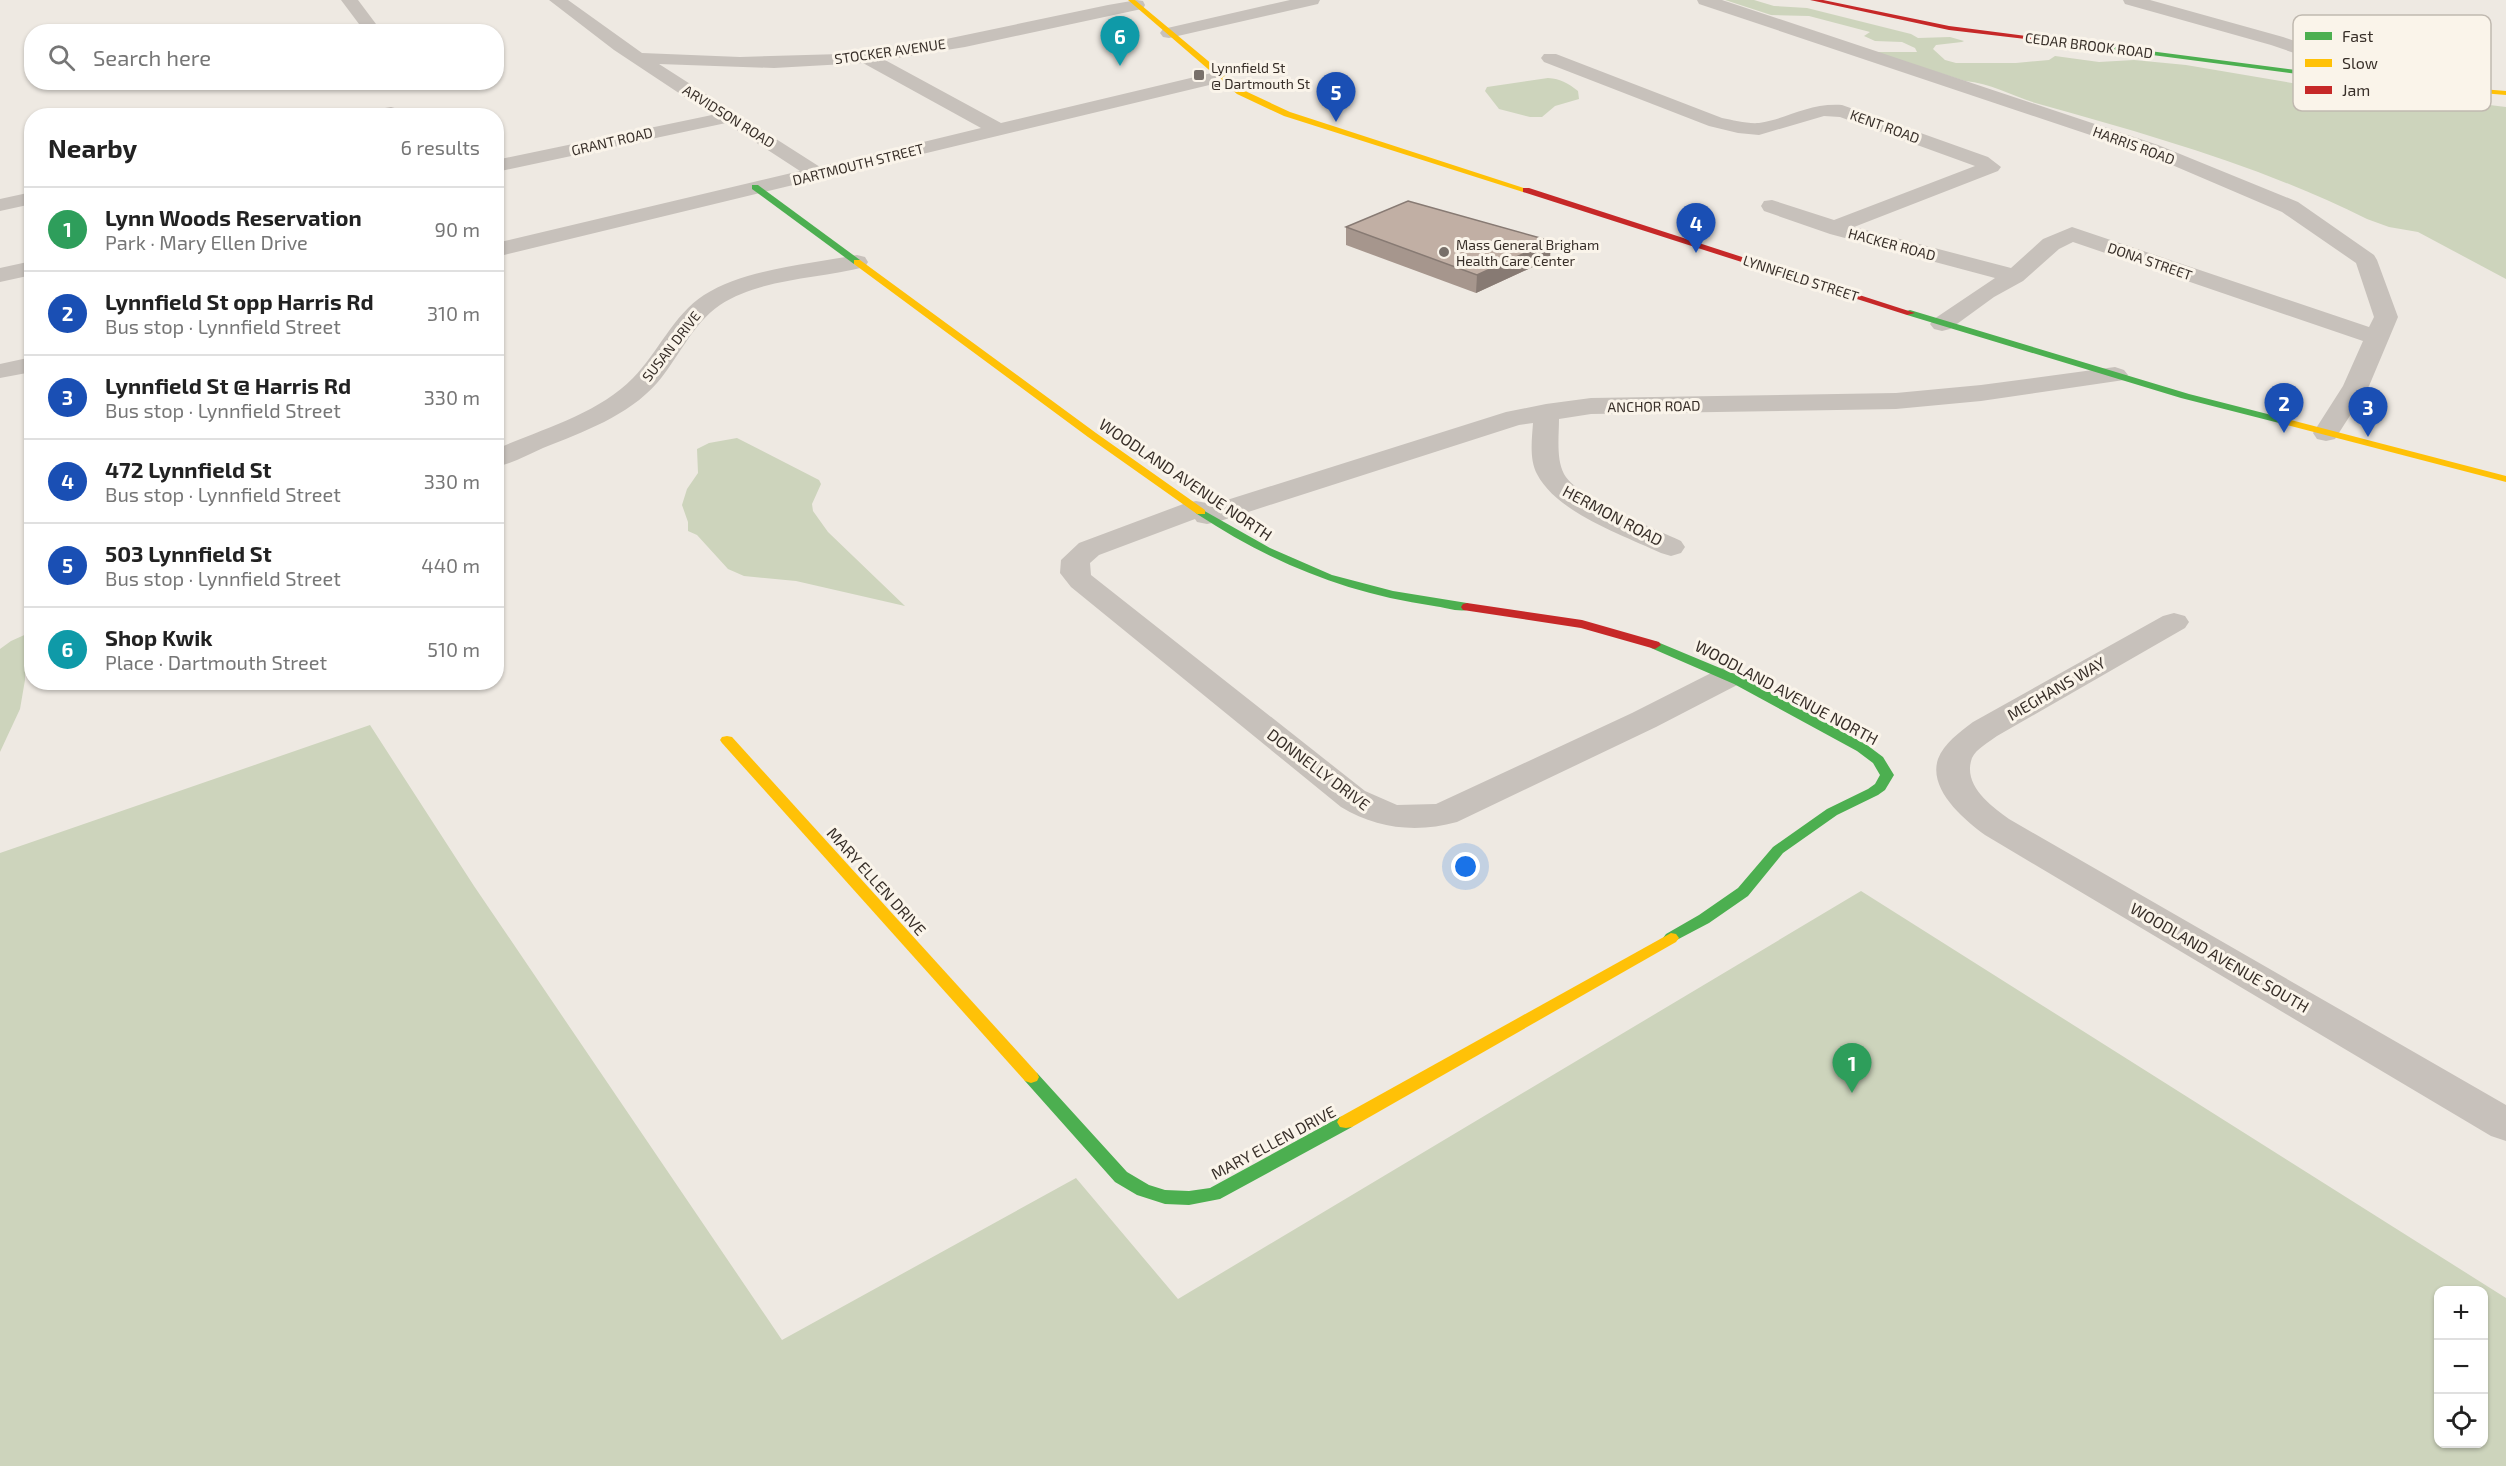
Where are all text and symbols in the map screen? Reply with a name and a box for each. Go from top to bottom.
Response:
legend [2293,15,2491,111]
pin: 6 [1100,16,1140,66]
search box [24,24,504,90]
text: Fast [2342,26,2373,45]
street label: CEDAR BROOK ROAD [2024,29,2154,61]
street label: STOCKER AVENUE [833,35,947,67]
icon: search [45,41,78,74]
text: Search here [93,44,211,70]
text: Slow [2342,53,2378,72]
place label: Lynnfield St @ Dartmouth St [1211,59,1310,92]
marker: Lynnfield St @ Dartmouth St [1192,68,1206,82]
pin: 5 [1316,72,1356,122]
text: Jam [2342,80,2370,99]
street label: ARVIDSON ROAD [680,81,778,151]
street label: KENT ROAD [1848,106,1922,146]
street label: HARRIS ROAD [2091,122,2177,168]
street label: GRANT ROAD [570,123,654,159]
text: Nearby [48,132,137,163]
text: 6 results [400,135,480,159]
street label: DARTMOUTH STREET [791,139,925,189]
text: Lynn Woods Reservation [105,204,362,230]
pin: 4 [1676,204,1716,253]
text: 1 [63,217,72,241]
text: 90 m [435,217,480,241]
street label: HACKER ROAD [1846,224,1938,264]
text: Park · Mary Ellen Drive [105,230,308,254]
place label: Mass General Brigham Health Care Center [1456,236,1599,269]
street label: DONA STREET [2105,239,2195,283]
marker: Mass General Brigham Health Care Center [1437,245,1451,259]
street label: LYNNFIELD STREET [1741,251,1861,305]
text: Lynnfield St opp Harris Rd [105,288,374,314]
text: 2 [62,301,73,325]
text: 310 m [427,301,480,325]
street label: SUSAN DRIVE [638,307,704,385]
text: Bus stop · Lynnfield Street [105,314,341,338]
text: Lynnfield St @ Harris Rd [105,372,351,398]
pin: 2 [2264,384,2304,433]
text: 3 [62,385,73,409]
text: 330 m [424,385,480,409]
pin: 3 [2348,388,2388,437]
street label: ANCHOR ROAD [1607,397,1701,415]
text: Bus stop · Lynnfield Street [105,398,341,422]
street label: WOODLAND AVENUE NORTH [1096,414,1276,544]
text: 472 Lynnfield St [105,456,272,482]
text: 4 [61,469,74,493]
text: 330 m [424,469,480,493]
street label: HERMON ROAD [1560,481,1666,549]
text: Bus stop · Lynnfield Street [105,482,341,506]
text: 503 Lynnfield St [105,540,272,566]
text: 5 [62,553,73,577]
text: 440 m [421,553,480,577]
text: Bus stop · Lynnfield Street [105,566,341,590]
text: Shop Kwik [105,624,213,650]
street label: WOODLAND AVENUE NORTH [1692,636,1882,748]
text: 6 [62,637,73,661]
text: 510 m [427,637,480,661]
text: Place · Dartmouth Street [105,650,327,674]
street label: MEGHANS WAY [2004,652,2108,724]
street label: DONNELLY DRIVE [1264,724,1374,814]
street label: MARY ELLEN DRIVE [824,823,930,939]
your location [1451,852,1480,881]
street label: WOODLAND AVENUE SOUTH [2127,898,2313,1016]
pin: 1 [1832,1044,1872,1093]
street label: MARY ELLEN DRIVE [1207,1101,1339,1183]
map controls [2434,1286,2488,1448]
button: + [2434,1286,2488,1340]
button: − [2434,1340,2488,1394]
button: locate [2434,1394,2488,1448]

